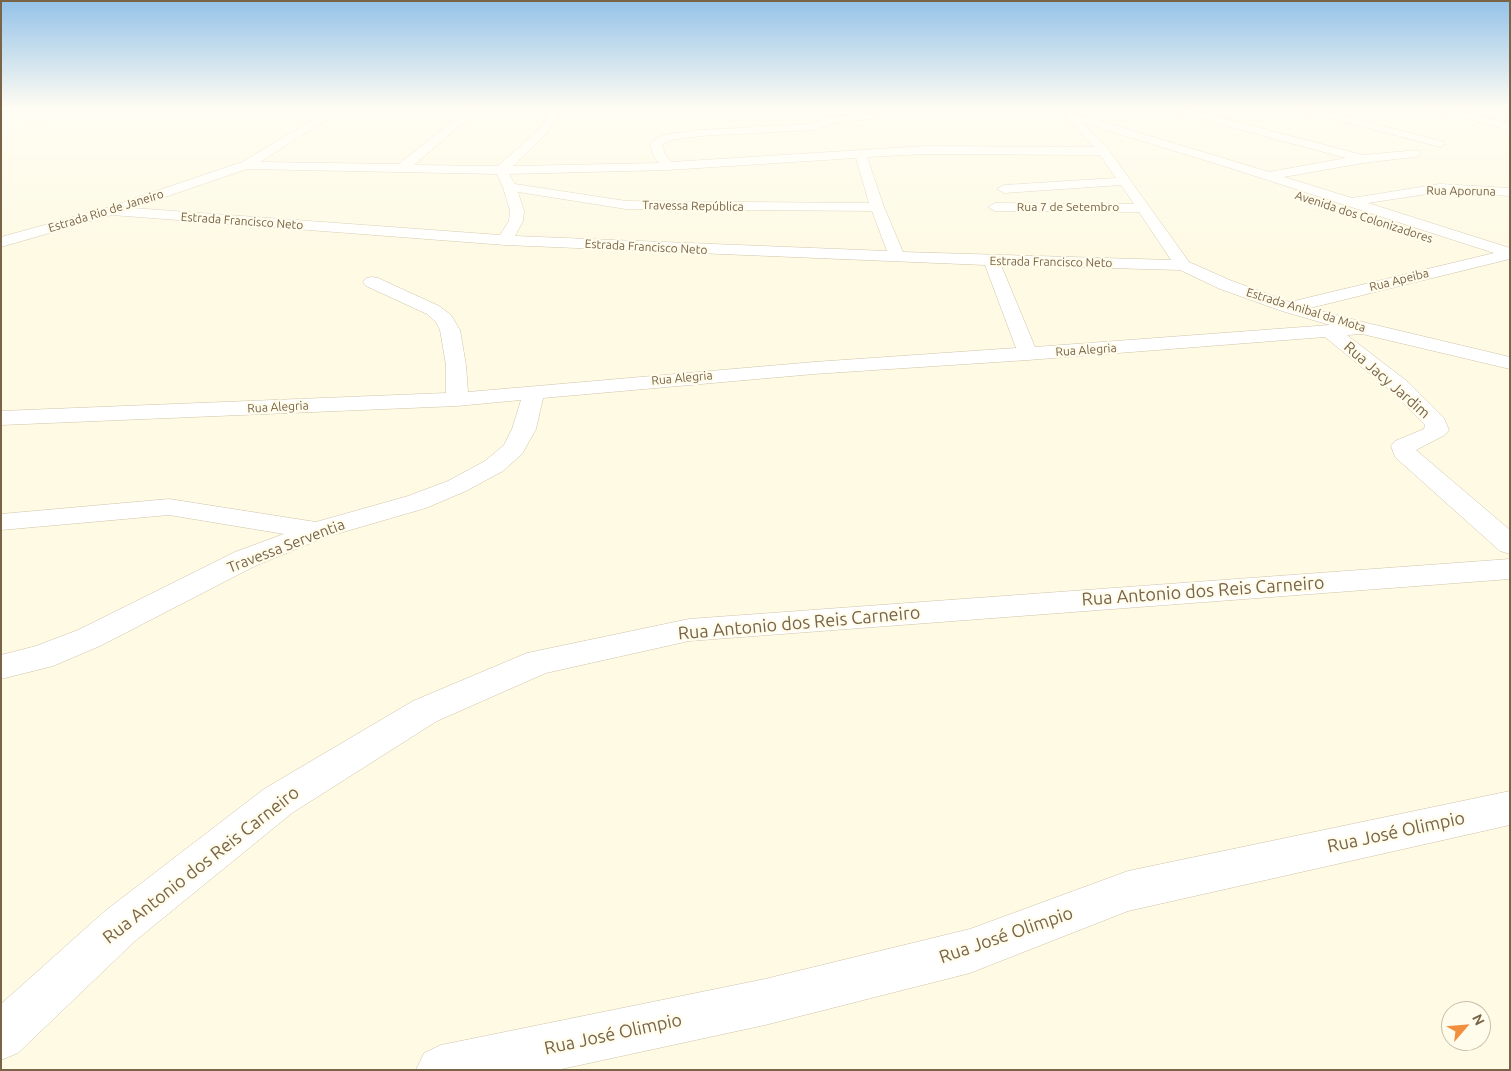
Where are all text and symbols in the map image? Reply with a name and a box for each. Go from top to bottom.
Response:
street label: Rua Aporuna [1426,183,1496,199]
street label: Estrada Rio de Janeiro [47,187,165,235]
street label: Avenida dos Colonizadores [1293,188,1435,246]
street label: Travessa República [642,198,744,214]
street label: Rua 7 de Setembro [1017,200,1119,214]
street label: Estrada Francisco Neto [180,210,304,232]
street label: Estrada Francisco Neto [584,237,708,257]
street label: Estrada Francisco Neto [989,254,1113,270]
street label: Rua Apeiba [1368,266,1430,294]
street label: Estrada Anibal da Mota [1245,285,1367,335]
street label: Rua Jacy Jardim [1340,338,1434,422]
street label: Rua Alegria [1055,341,1117,359]
street label: Rua Alegria [651,368,713,388]
street label: Rua Alegria [247,398,309,416]
street label: Travessa Serventia [225,515,347,577]
street label: Rua Antonio dos Reis Carneiro [1081,572,1325,610]
street label: Rua Antonio dos Reis Carneiro [677,602,921,644]
street label: Rua Antonio dos Reis Carneiro [99,782,303,948]
street label: Rua José Olimpio [1325,807,1467,857]
street label: Rua José Olimpio [936,902,1076,968]
north arrow [1441,1001,1491,1051]
street label: Rua José Olimpio [542,1009,684,1059]
text: N [1469,1011,1488,1028]

